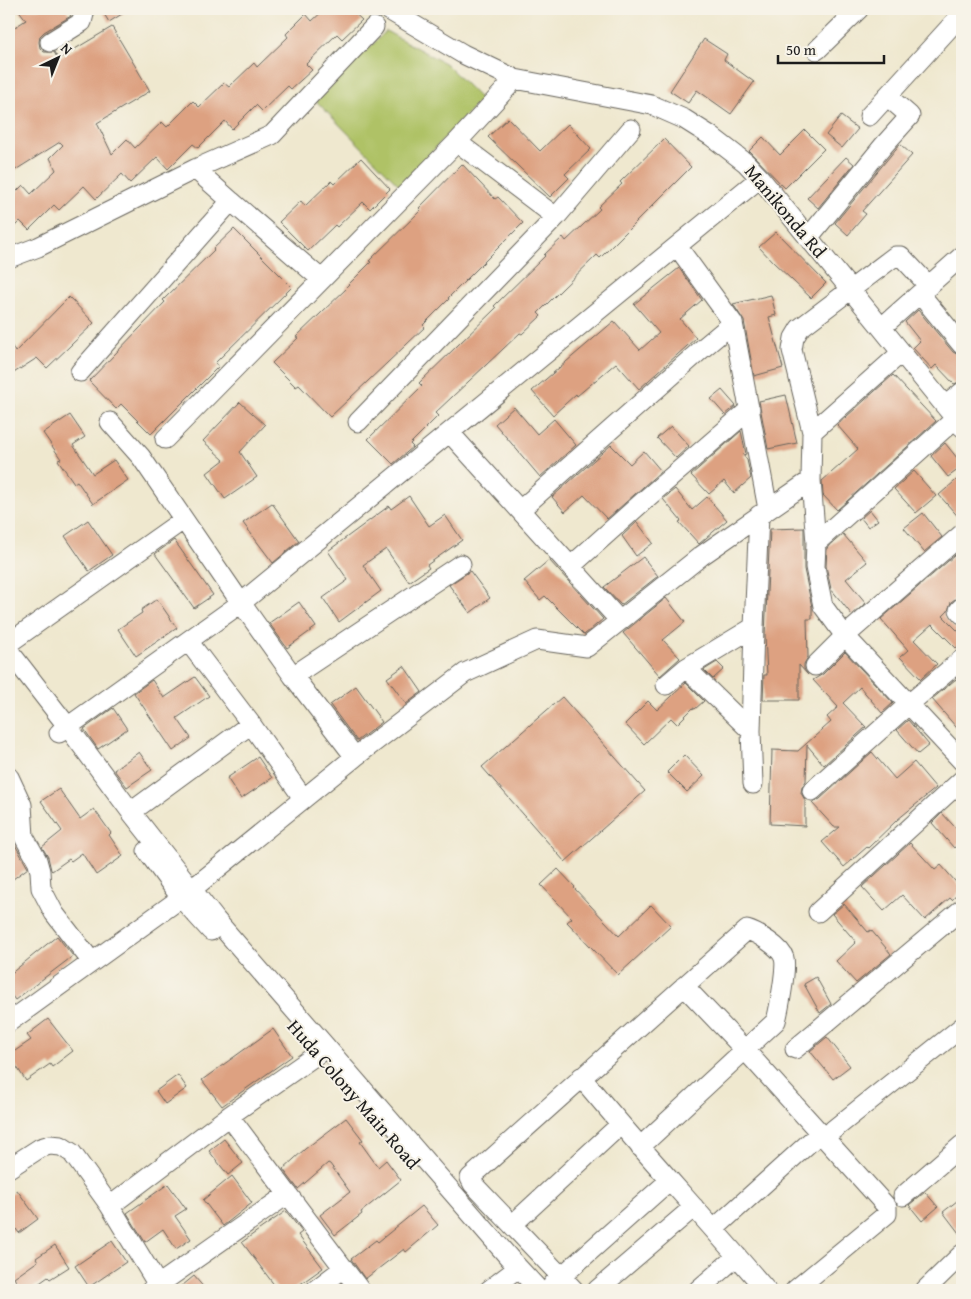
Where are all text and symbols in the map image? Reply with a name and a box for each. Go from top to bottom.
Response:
north arrow [32,32,82,82]
scale bar [778,32,885,64]
text: N [57,38,78,59]
text: 50 m [786,39,817,60]
street label: Manikonda Rd [738,158,834,265]
street label: Huda Colony Main Road [281,1013,427,1176]

